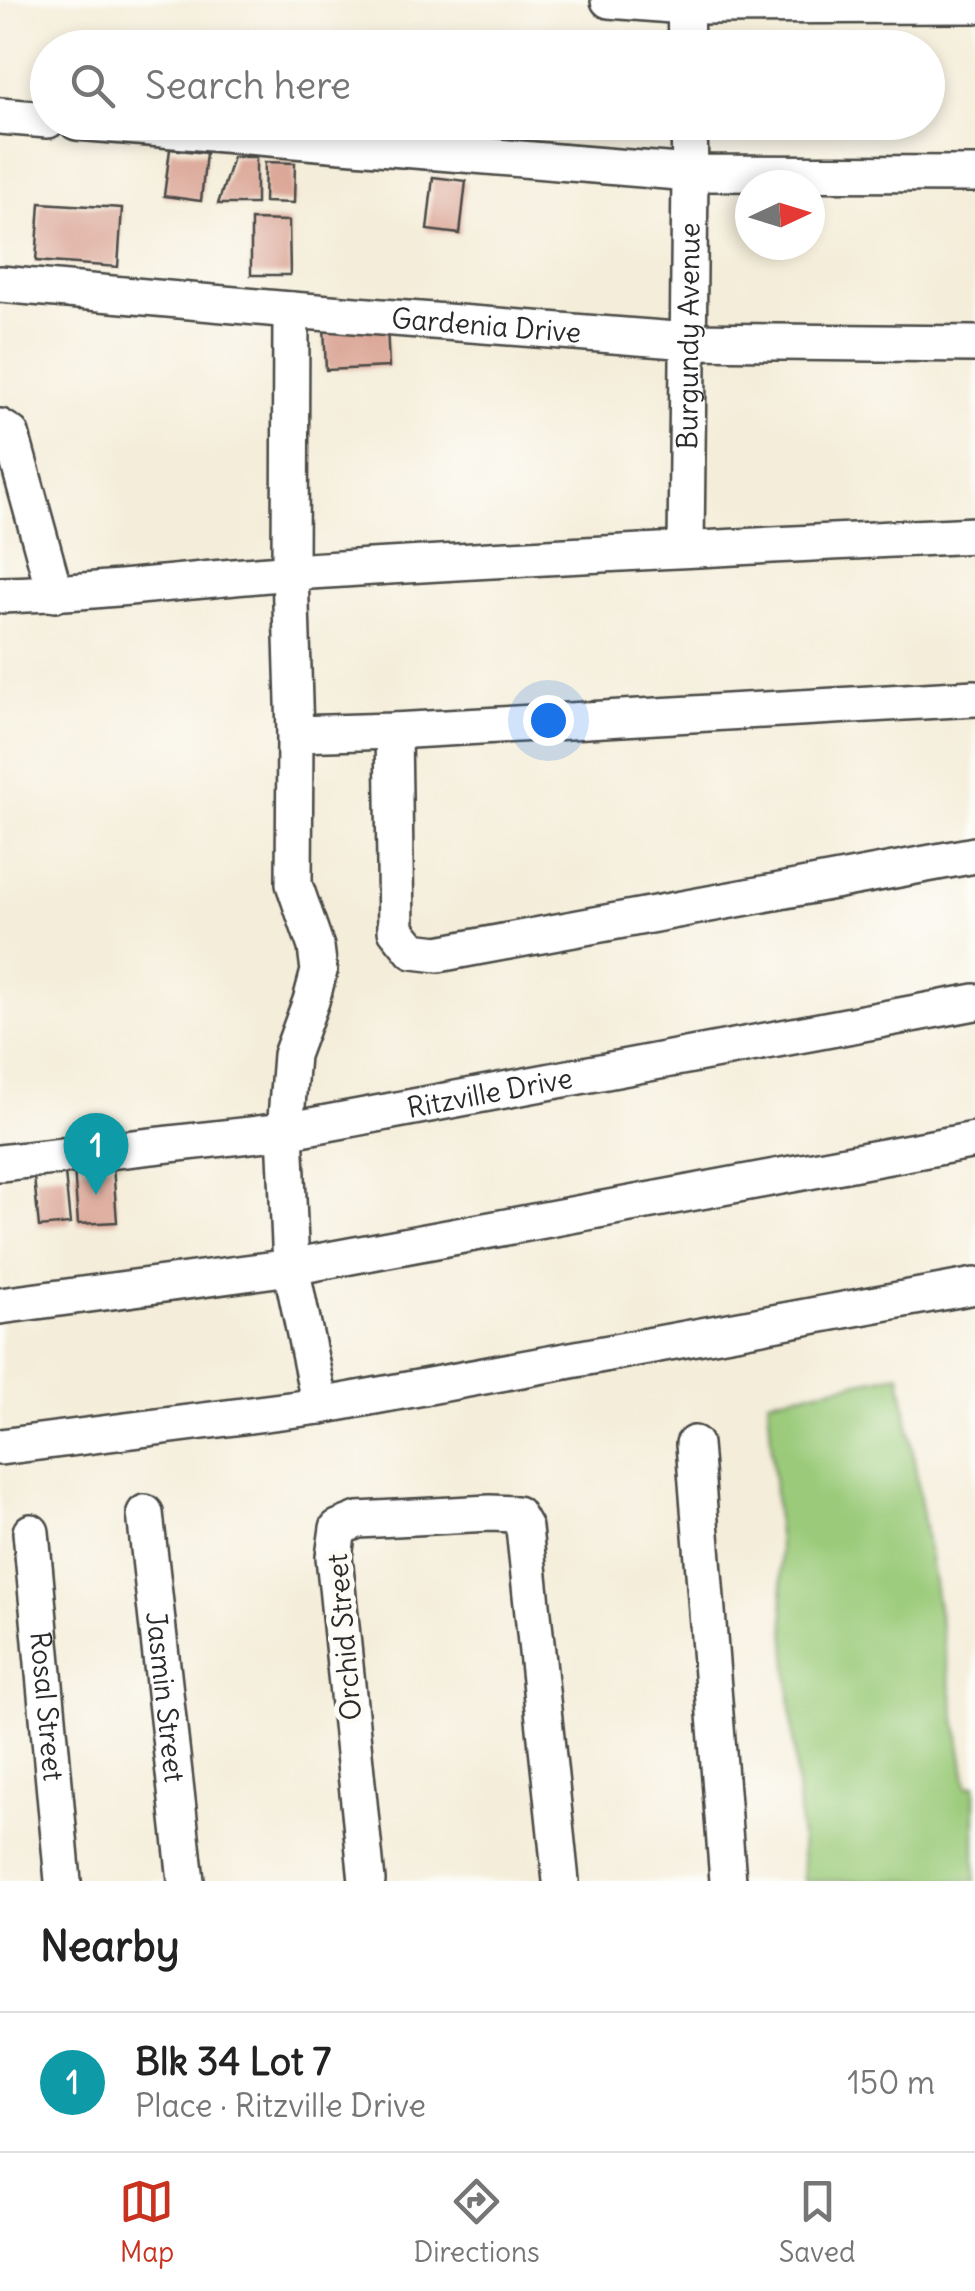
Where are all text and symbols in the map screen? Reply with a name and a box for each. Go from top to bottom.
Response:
search box [30,30,945,140]
icon: search [65,58,120,113]
text: Search here [145,62,351,109]
north arrow [735,170,825,260]
street label: Burgundy Avenue [669,222,707,450]
street label: Gardenia Drive [390,300,582,351]
your location [523,695,574,746]
street label: Ritzville Drive [404,1060,575,1126]
pin: 1 [64,1112,128,1195]
street label: Orchid Street [319,1552,369,1722]
street label: Jasmin Street [138,1610,193,1784]
street label: Rosal Street [22,1630,72,1782]
text: Nearby [40,1920,179,1972]
text: Blk 34 Lot 7 [135,2038,331,2085]
text: 1 [66,2062,79,2103]
text: 150 m [847,2062,935,2103]
text: Place · Ritzville Drive [135,2085,426,2126]
tab: Map [119,2174,174,2270]
tab: Directions [413,2174,540,2270]
tab: Saved [779,2174,856,2270]

